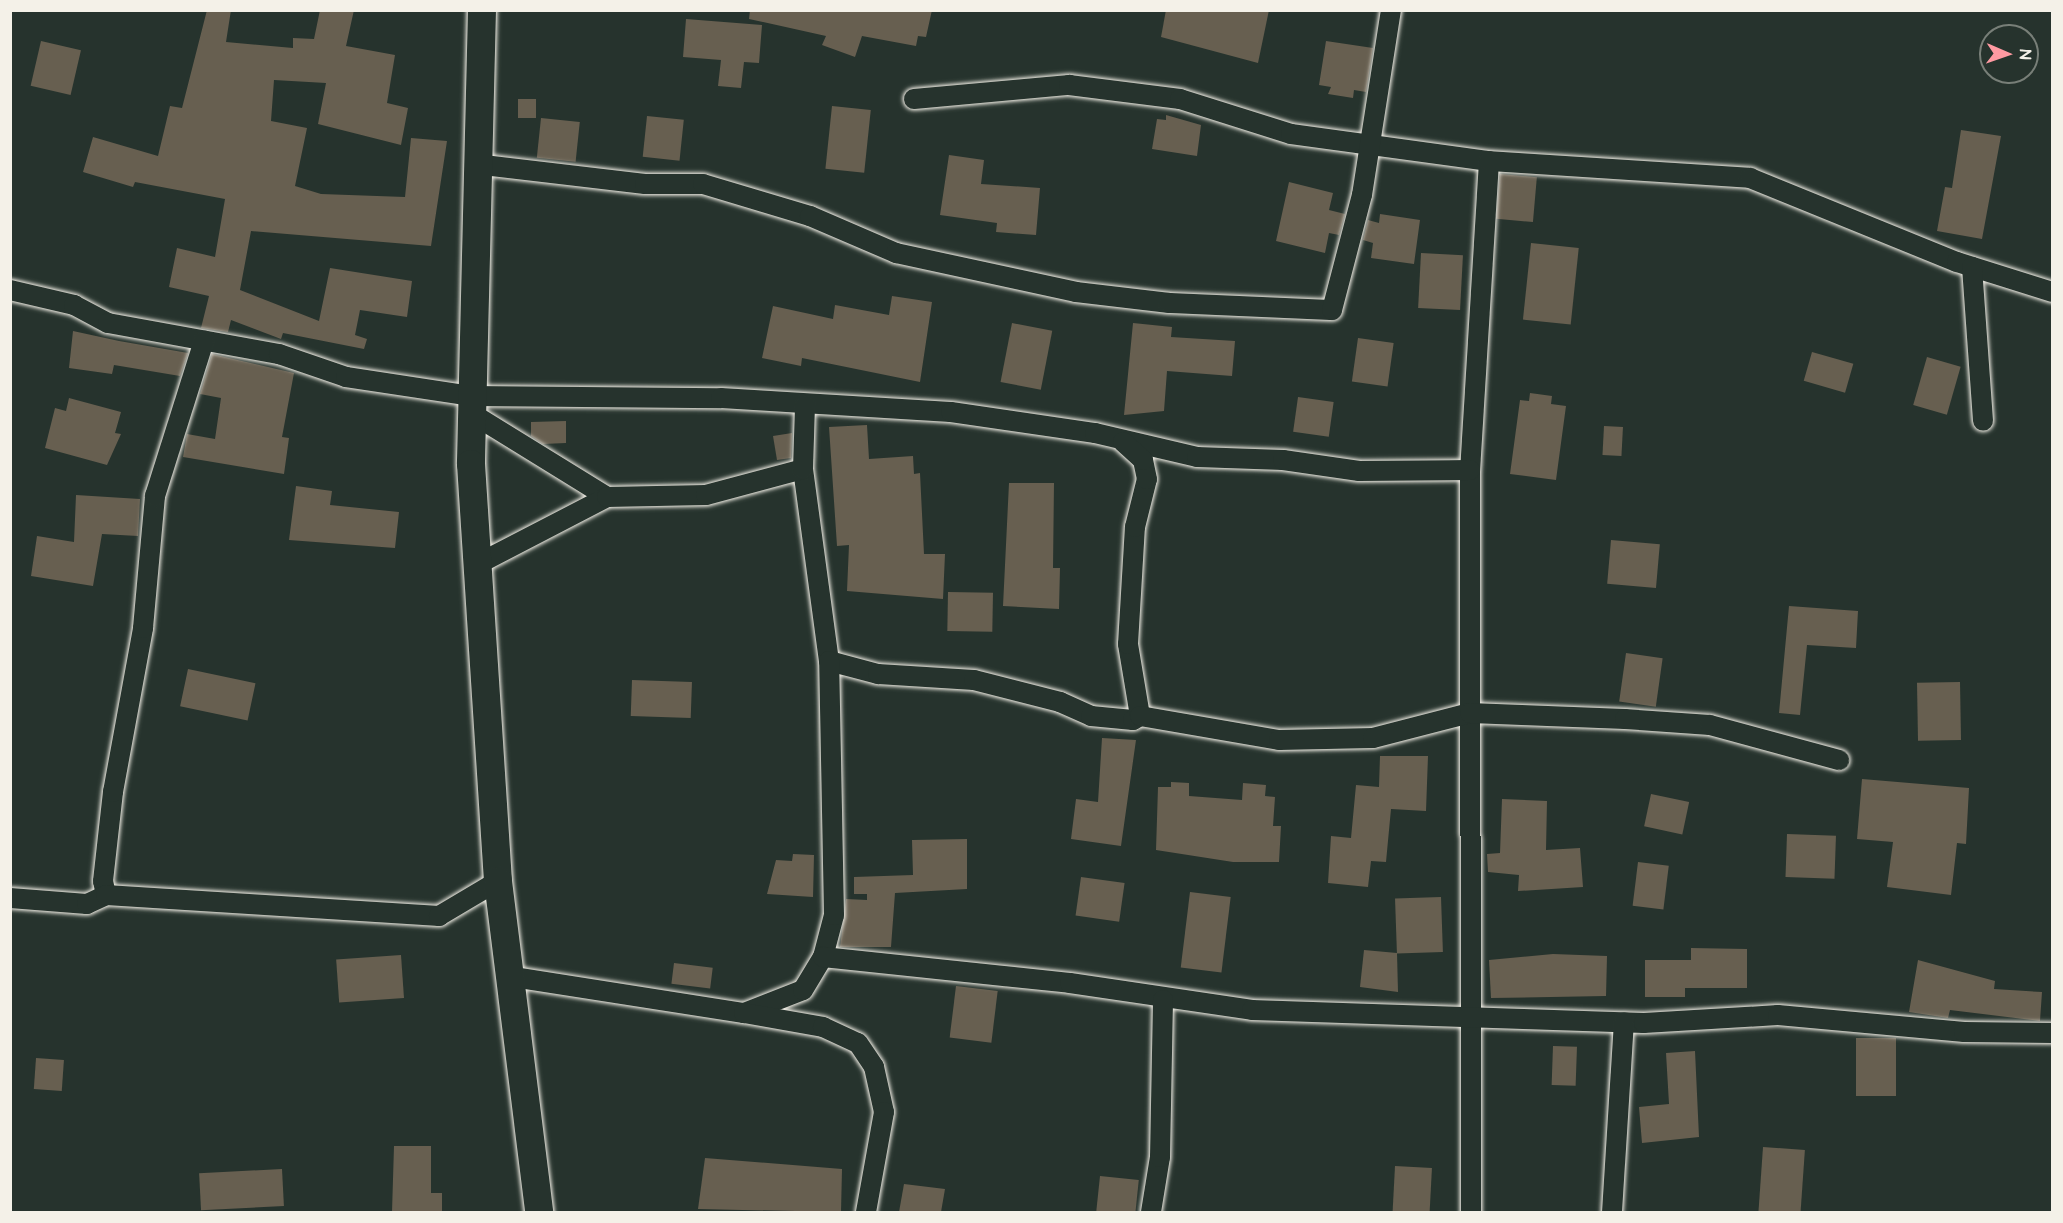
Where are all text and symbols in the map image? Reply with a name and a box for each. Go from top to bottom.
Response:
north arrow [1979,24,2039,84]
text: N [2014,49,2036,60]

